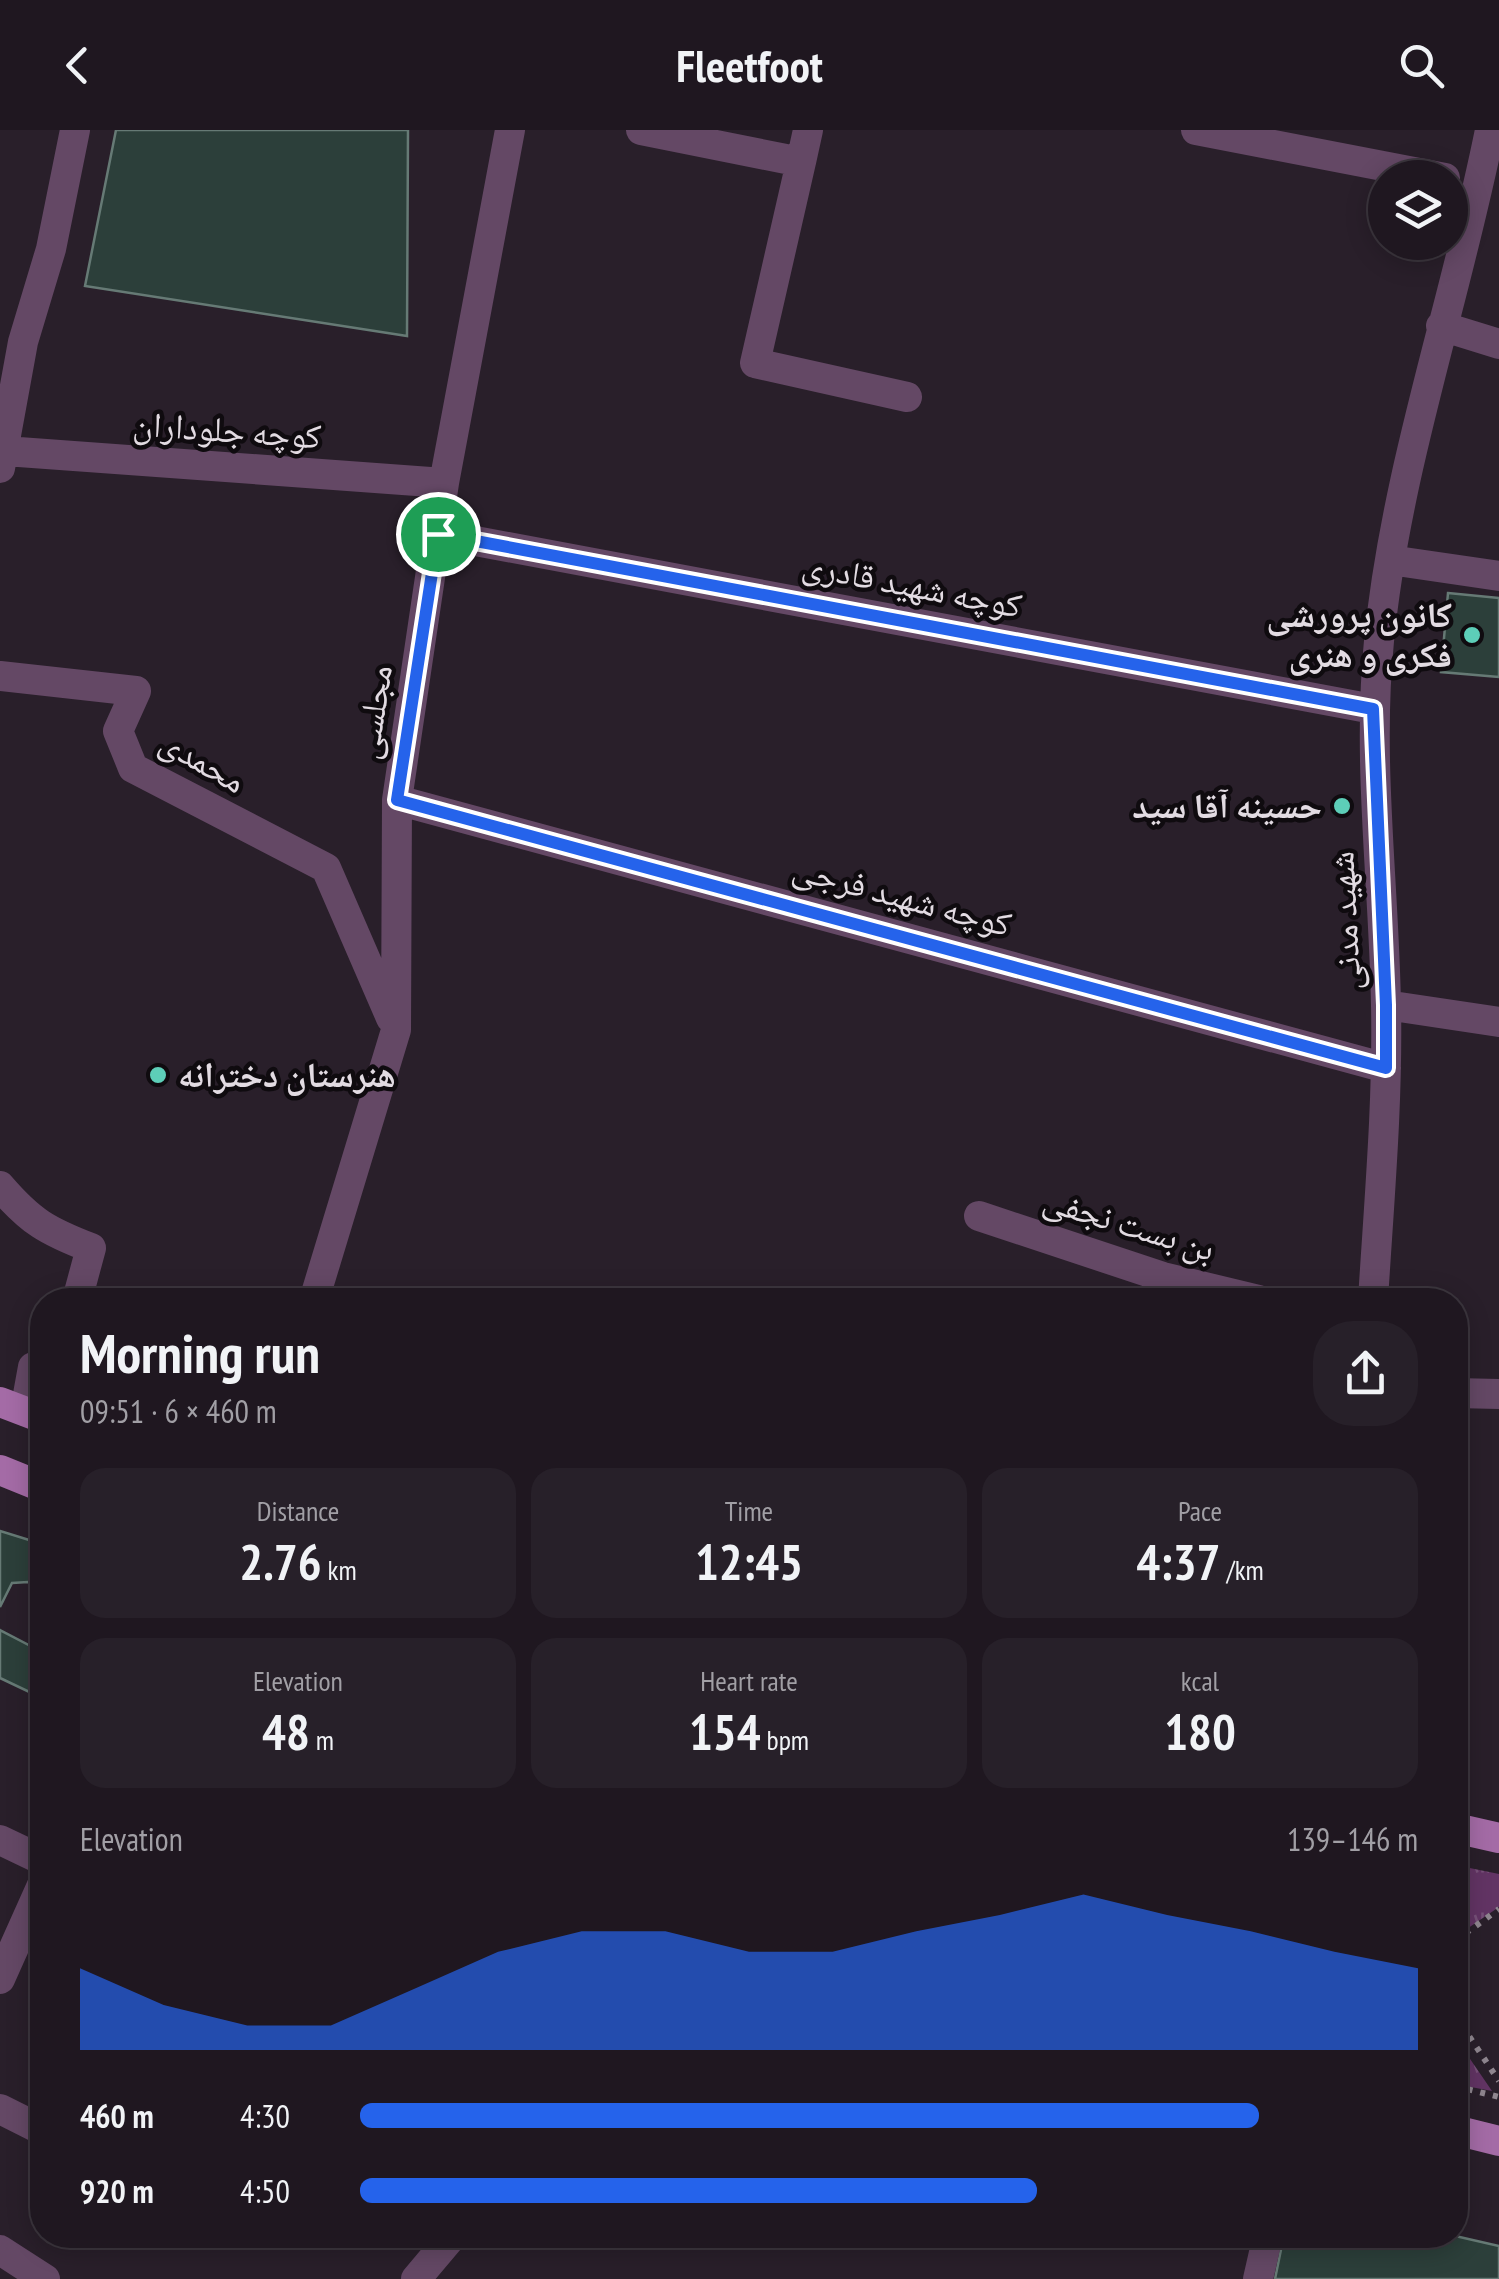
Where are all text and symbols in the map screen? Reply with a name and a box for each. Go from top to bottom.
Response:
text: Fleetfoot [676,36,823,94]
icon: back [50,38,105,93]
icon: search [1394,38,1449,93]
map controls [1368,160,1468,260]
button: layers [1368,160,1468,260]
street label: کوچه جلوداران [131,399,323,459]
pin [396,492,481,577]
icon: arrive [411,507,466,562]
street label: کوچه شهید قادری [799,540,1026,628]
place label: کانون پرورشی فکری و هنری [1266,591,1452,677]
marker: کانون پرورشی فکری و هنری [1461,624,1483,646]
street label: مجلسی [342,661,402,762]
street label: محمدی [152,717,255,803]
place label: حسینه آقا سید [1132,782,1322,828]
marker: حسینه آقا سید [1331,795,1353,817]
street label: کوچه شهید فرجی [788,844,1017,946]
street label: شهید مدنی [1317,850,1371,992]
place label: هنرستان دخترانه [178,1051,396,1097]
marker: هنرستان دخترانه [147,1064,169,1086]
street label: بن بست نجفی [1038,1175,1221,1271]
text: Morning run [80,1317,320,1388]
button: share [1313,1321,1418,1426]
text: 09:51 · 6 × 460 m [80,1390,277,1432]
text: Distance [257,1492,339,1529]
text: Time [725,1492,773,1529]
text: Pace [1178,1492,1222,1529]
text: 2.76 [239,1529,322,1594]
text: 12:45 [695,1529,803,1594]
text: 4:37 [1136,1529,1220,1594]
text: km [322,1551,357,1588]
text: /km [1220,1551,1264,1588]
text: Elevation [253,1662,343,1699]
text: Heart rate [700,1662,798,1699]
text: kcal [1181,1662,1219,1699]
text: 48 [262,1699,310,1764]
text: 154 [689,1699,761,1764]
text: 180 [1164,1699,1236,1764]
text: m [310,1721,334,1758]
text: bpm [761,1721,809,1758]
text: Elevation [80,1818,183,1860]
text: 139–146 m [1287,1818,1418,1860]
text: 460 m [80,2095,154,2137]
text: 4:30 [240,2095,290,2137]
text: 920 m [80,2170,154,2212]
text: 4:50 [240,2170,290,2212]

